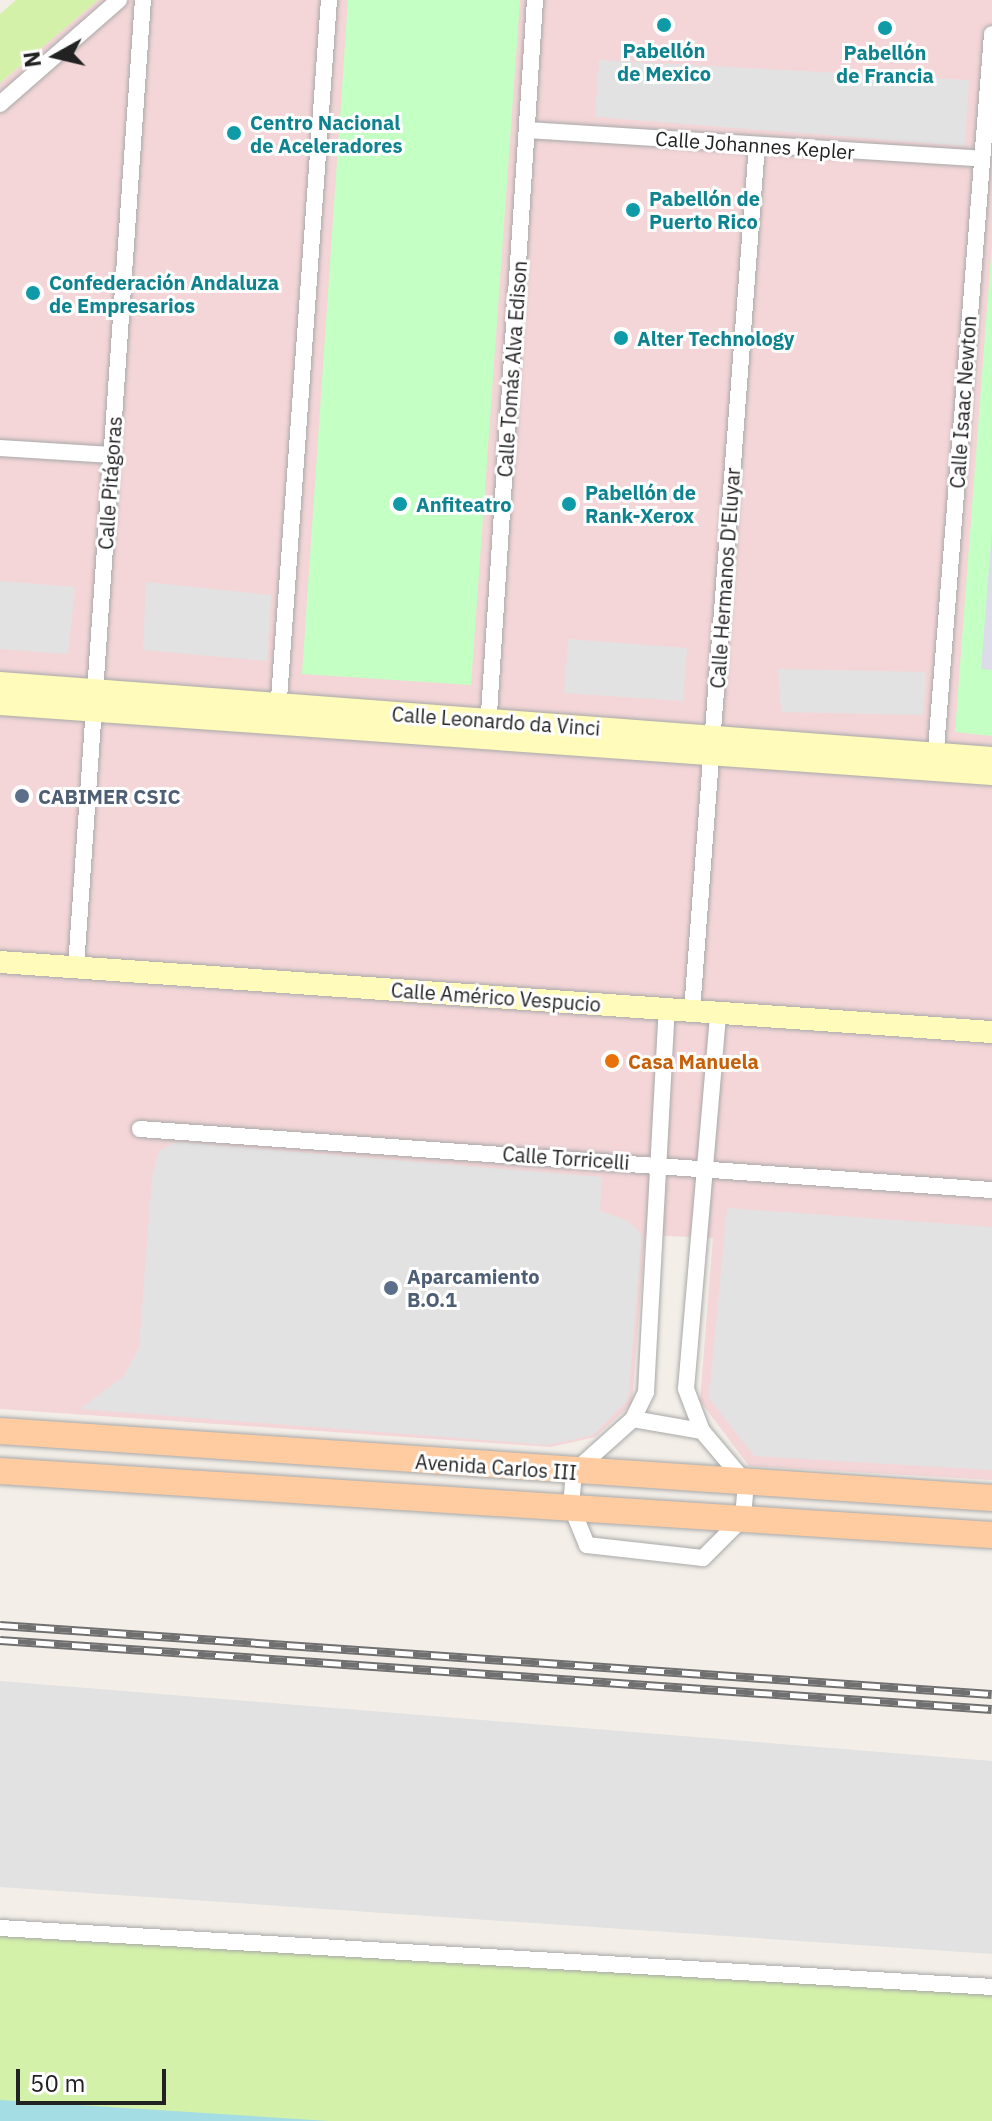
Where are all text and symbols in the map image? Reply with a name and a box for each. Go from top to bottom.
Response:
north arrow [16,16,96,96]
marker: Pabellón de Mexico [655,16,673,34]
marker: Pabellón de Francia [876,19,894,37]
place label: Pabellón de Mexico [617,38,711,85]
place label: Pabellón de Francia [836,40,934,87]
text: N [16,50,47,69]
place label: Centro Nacional de Aceleradores [250,110,403,157]
marker: Centro Nacional de Aceleradores [225,124,243,142]
street label: Calle Johannes Kepler [655,126,855,164]
place label: Pabellón de Puerto Rico [649,186,760,233]
marker: Pabellón de Puerto Rico [624,201,642,219]
street label: Calle Tomás Alva Edison [492,260,532,478]
place label: Confederación Andaluza de Empresarios [49,270,279,317]
marker: Confederación Andaluza de Empresarios [24,284,42,302]
street label: Calle Isaac Newton [945,315,981,489]
place label: Alter Technology [637,326,795,350]
marker: Alter Technology [612,329,630,347]
street label: Calle Pitágoras [93,415,127,551]
street label: Calle Hermanos D'Eluyar [705,467,745,689]
place label: Pabellón de Rank-Xerox [585,480,696,527]
place label: Anfiteatro [416,492,512,516]
marker: Anfiteatro [391,495,409,513]
marker: Pabellón de Rank-Xerox [560,495,578,513]
street label: Calle Leonardo da Vinci [391,702,601,740]
place label: CABIMER CSIC [38,784,180,808]
marker: CABIMER CSIC [13,787,31,805]
street label: Calle Américo Vespucio [390,978,602,1016]
place label: Casa Manuela [628,1049,759,1073]
marker: Casa Manuela [603,1052,621,1070]
street label: Calle Torricelli [502,1142,630,1174]
place label: Aparcamiento B.O.1 [407,1264,540,1311]
marker: Aparcamiento B.O.1 [382,1279,400,1297]
street label: Avenida Carlos III [414,1449,578,1485]
scale bar [20,2053,170,2103]
text: 50 m [30,2067,85,2099]

